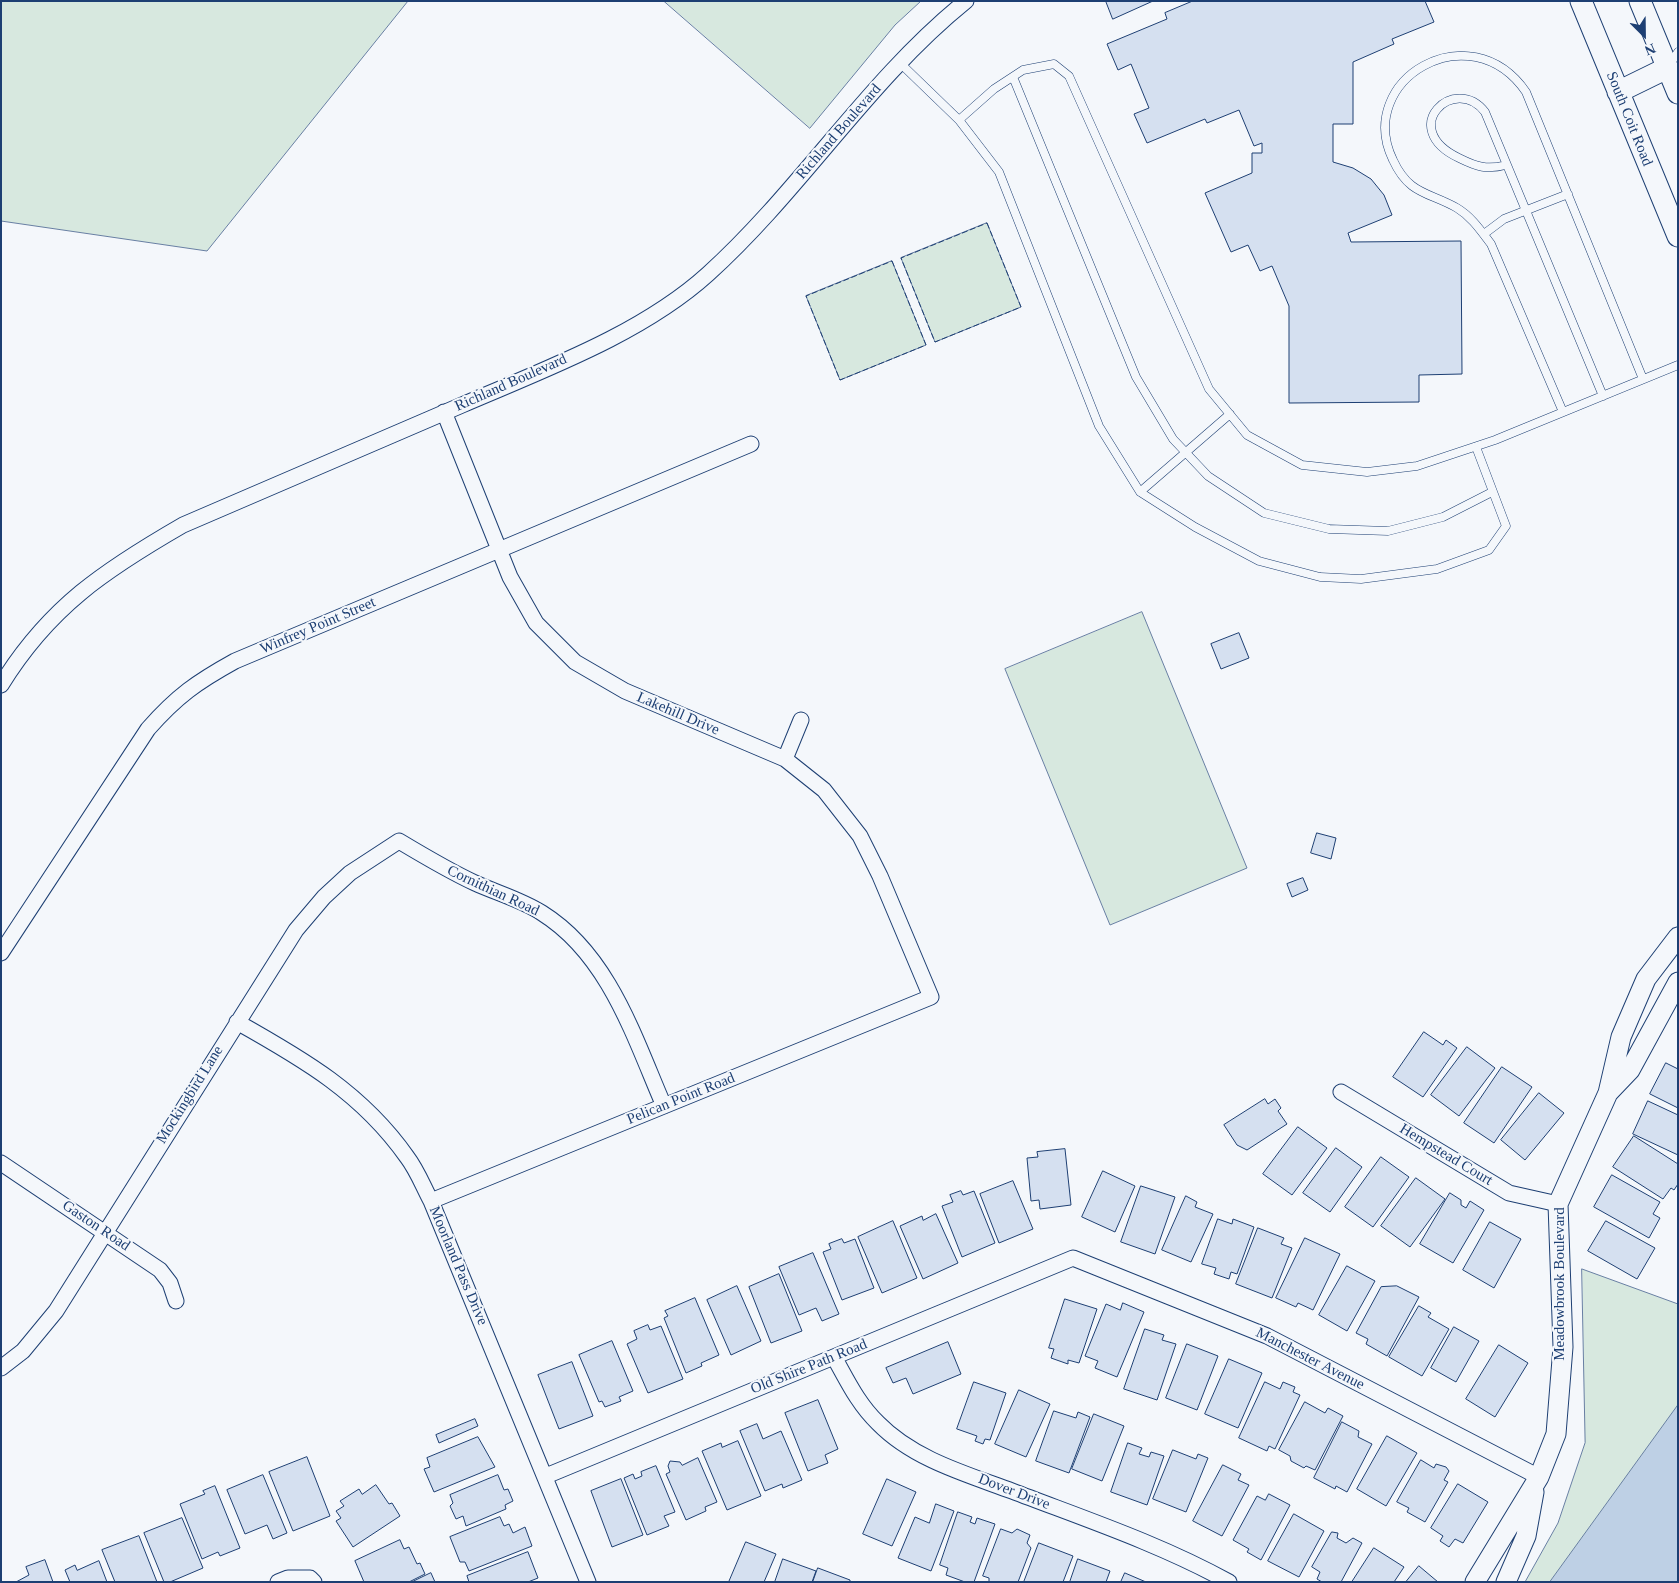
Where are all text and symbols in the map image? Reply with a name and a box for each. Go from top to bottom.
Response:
north arrow [1619,10,1669,60]
text: N [1642,40,1658,58]
street label: South Coit Road [1602,69,1656,169]
street label: Richland Boulevard [793,81,885,183]
street label: Richland Boulevard [452,350,570,416]
street label: Winfrey Point Street [258,594,378,658]
street label: Lakehill Drive [634,689,722,739]
street label: Cornithian Road [444,862,542,920]
street label: Mockingbird Lane [153,1043,227,1147]
street label: Pelican Point Road [624,1069,738,1129]
street label: Hempstead Court [1396,1120,1496,1190]
street label: Gaston Road [59,1197,133,1255]
street label: Moorland Pass Drive [425,1204,491,1328]
street label: Meadowbrook Boulevard [1551,1207,1569,1361]
street label: Manchester Avenue [1253,1324,1367,1394]
street label: Old Shire Path Road [748,1335,870,1399]
street label: Dover Drive [976,1470,1052,1514]

